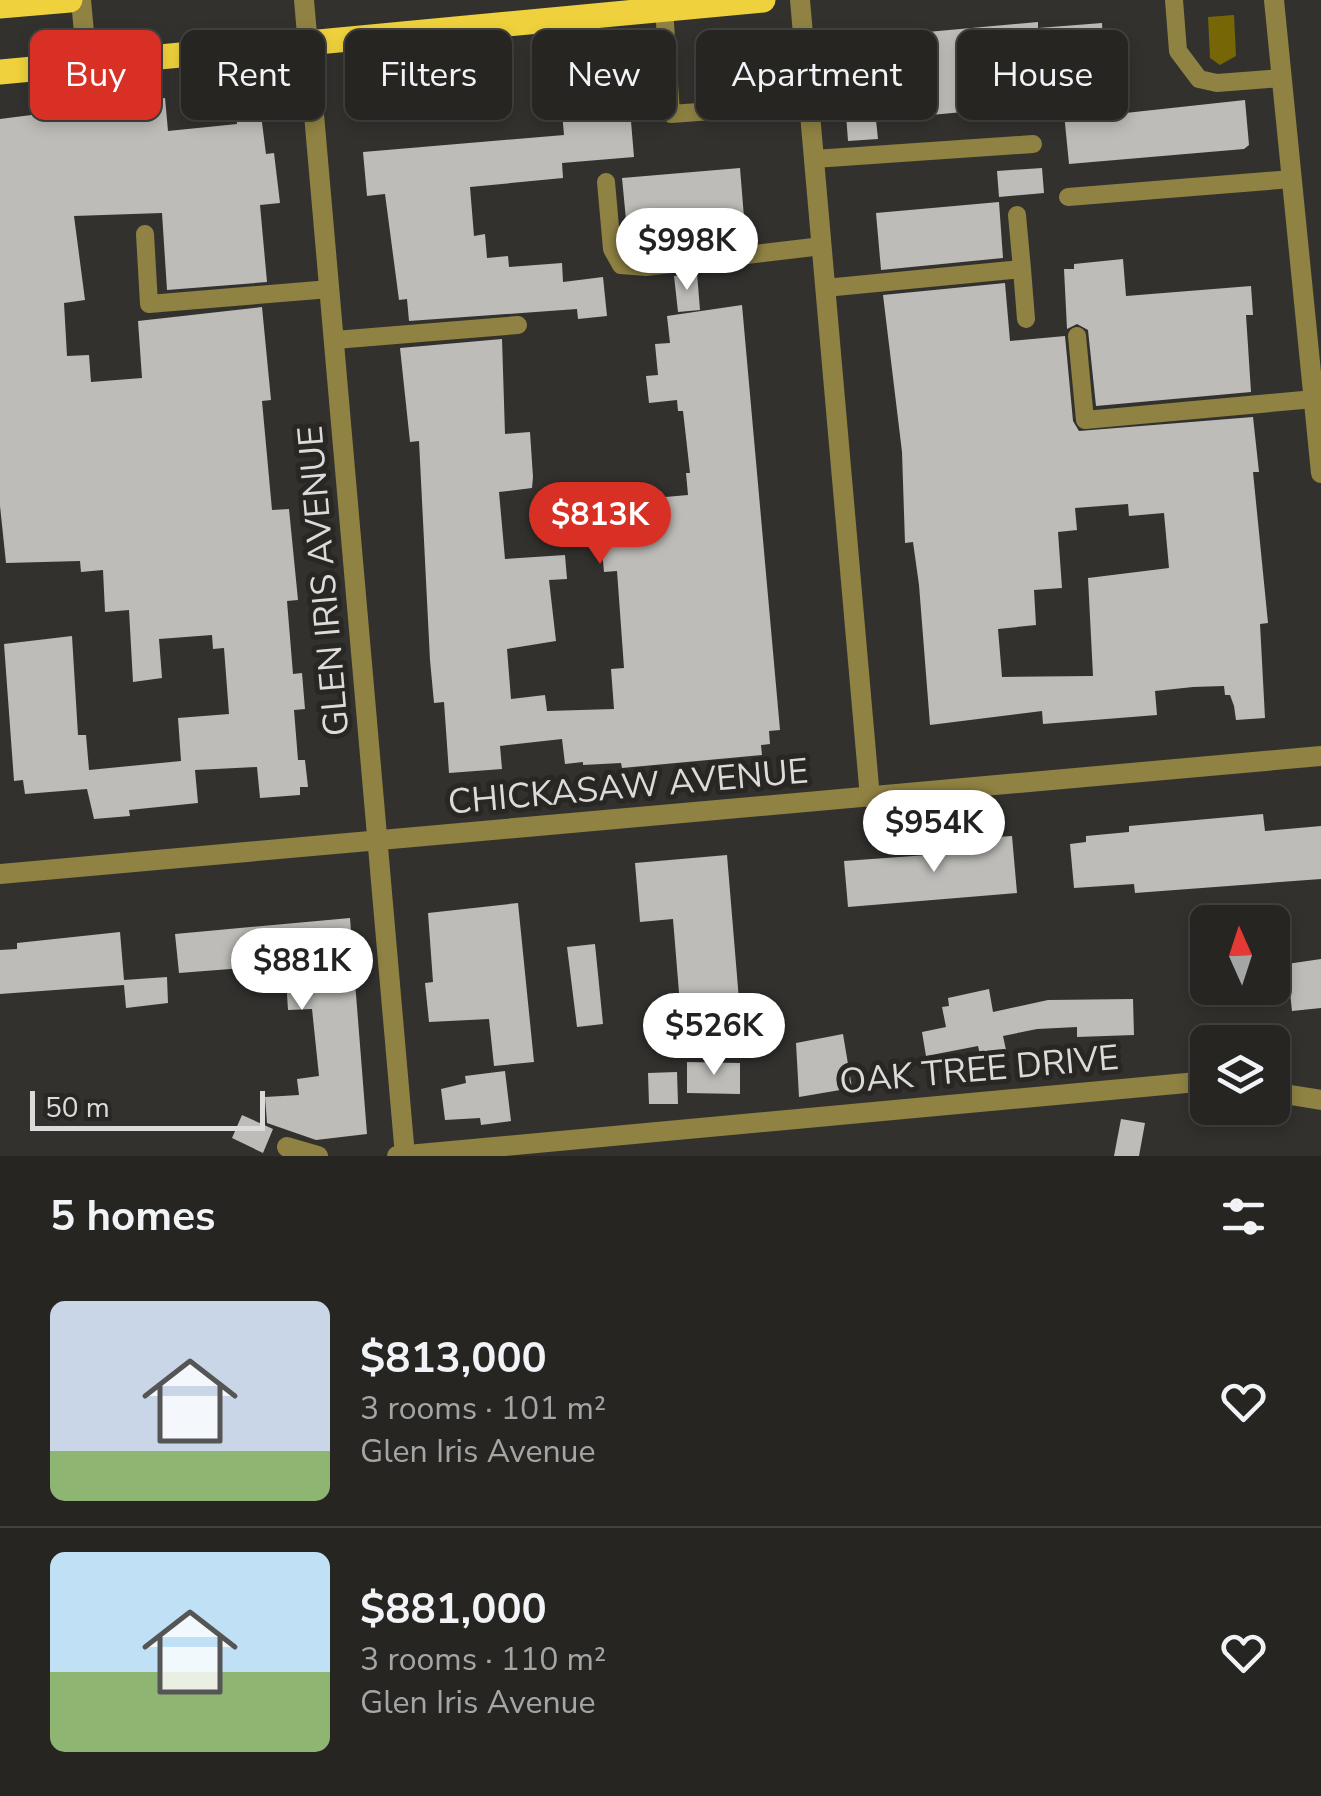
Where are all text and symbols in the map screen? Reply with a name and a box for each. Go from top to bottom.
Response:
chip: Buy [30,30,161,120]
chip: Rent [181,30,325,120]
chip: Filters [345,30,512,120]
chip: New [532,30,676,120]
chip: Apartment [696,30,937,120]
chip: House [957,30,1128,120]
pin: $998K [617,208,757,293]
text: $998K [638,219,736,262]
street label: GLEN IRIS AVENUE [287,424,360,738]
pin: $813K [530,482,670,567]
text: $813K [551,493,649,536]
street label: CHICKASAW AVENUE [446,747,810,826]
pin: $954K [864,790,1004,875]
text: $954K [885,801,983,844]
north arrow [1190,905,1290,1005]
map controls [1190,905,1290,1125]
pin: $881K [232,928,372,1013]
text: $881K [253,939,351,982]
pin: $526K [644,993,784,1078]
text: $526K [665,1004,763,1047]
button: layers [1190,1025,1290,1125]
street label: OAK TREE DRIVE [838,1034,1121,1105]
scale bar [30,1086,265,1130]
text: 50 m [45,1089,110,1127]
text: 5 homes [50,1188,215,1245]
icon: filters [1216,1189,1271,1244]
text: $813,000 [360,1330,547,1387]
icon: home [130,1341,250,1461]
icon: heart [1216,1374,1271,1429]
text: 3 rooms · 101 m² [360,1387,606,1430]
text: Glen Iris Avenue [360,1430,596,1473]
text: $881,000 [360,1581,547,1638]
icon: home [130,1592,250,1712]
icon: heart [1216,1625,1271,1680]
text: 3 rooms · 110 m² [360,1638,606,1681]
text: Glen Iris Avenue [360,1681,596,1724]

